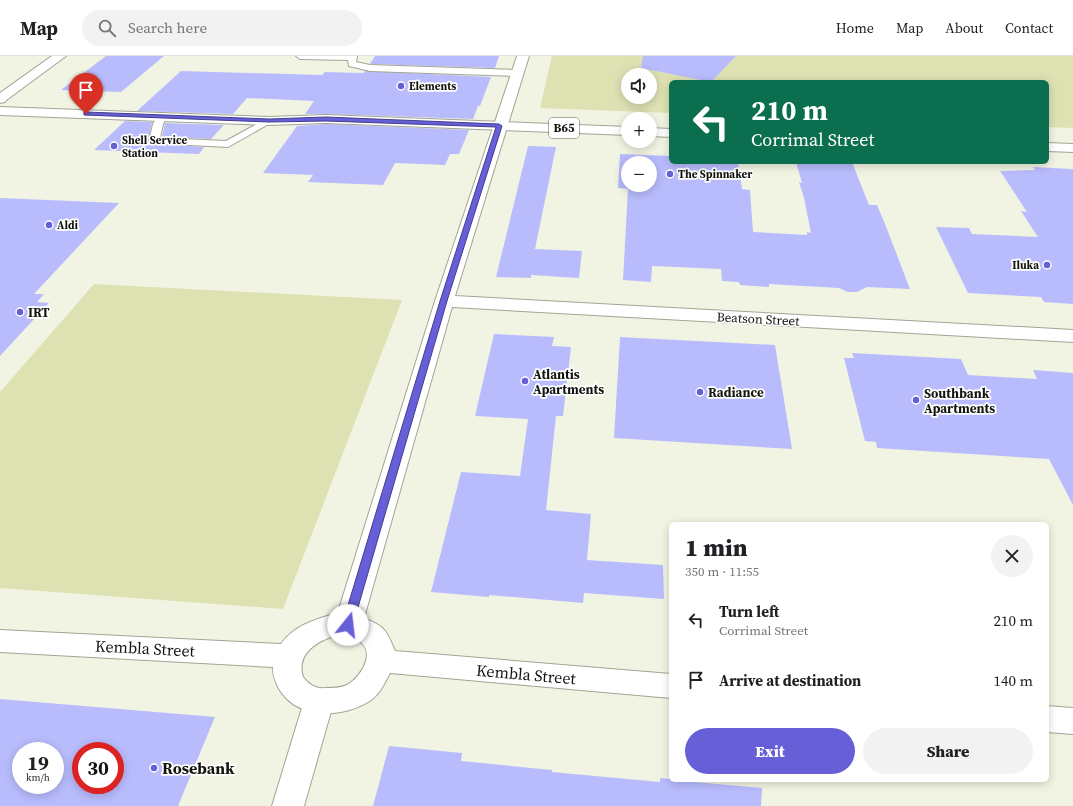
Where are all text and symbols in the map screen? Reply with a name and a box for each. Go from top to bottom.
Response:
search box [82,10,362,46]
text: Map [20,15,58,41]
icon: search [96,17,118,39]
text: Search here [128,17,207,38]
text: Home [836,18,874,38]
text: Map [896,18,923,38]
text: About [945,18,983,38]
text: Contact [1005,18,1053,38]
map controls [621,68,657,192]
button: sound [621,68,657,104]
pin [69,73,103,114]
icon: arrive [75,79,97,101]
place label: Elements [409,79,456,94]
marker: Elements [396,81,406,91]
text: 210 m [751,91,828,129]
icon: left [685,96,737,148]
button: + [621,112,657,148]
road number: B65 [549,118,579,138]
text: Corrimal Street [751,127,874,152]
place label: Shell Service Station [122,133,188,161]
marker: Shell Service Station [109,141,119,151]
button: − [621,156,657,192]
place label: The Spinnaker [678,167,753,182]
marker: The Spinnaker [665,169,675,179]
place label: Aldi [57,218,79,233]
marker: Aldi [44,220,54,230]
place label: Iluka [1012,258,1039,273]
marker: Iluka [1042,260,1052,270]
place label: IRT [28,304,50,321]
marker: IRT [15,307,25,317]
street label: Beatson Street [716,308,801,330]
place label: Atlantis Apartments [533,366,604,398]
marker: Atlantis Apartments [520,376,530,386]
place label: Radiance [708,384,764,401]
place label: Southbank Apartments [924,385,995,417]
marker: Radiance [695,387,705,397]
marker: Southbank Apartments [911,395,921,405]
text: 1 min [685,531,748,564]
button: close [991,535,1033,577]
text: 350 m · 11:55 [685,563,759,580]
text: Turn left [719,601,779,622]
position arrow [327,604,369,646]
icon: left [685,609,707,631]
text: 210 m [993,610,1033,631]
text: Corrimal Street [719,622,808,639]
street label: Kembla Street [95,634,196,662]
street label: Kembla Street [475,659,577,689]
icon: arrive [685,669,707,691]
text: Arrive at destination [719,670,861,691]
text: 140 m [993,670,1033,691]
button: Exit [685,728,855,774]
button: Share [863,728,1033,774]
speed limit sign: 30 [72,742,124,794]
text: 19 [27,749,49,777]
place label: Rosebank [162,757,235,779]
marker: Rosebank [149,763,159,773]
text: km/h [26,771,50,784]

